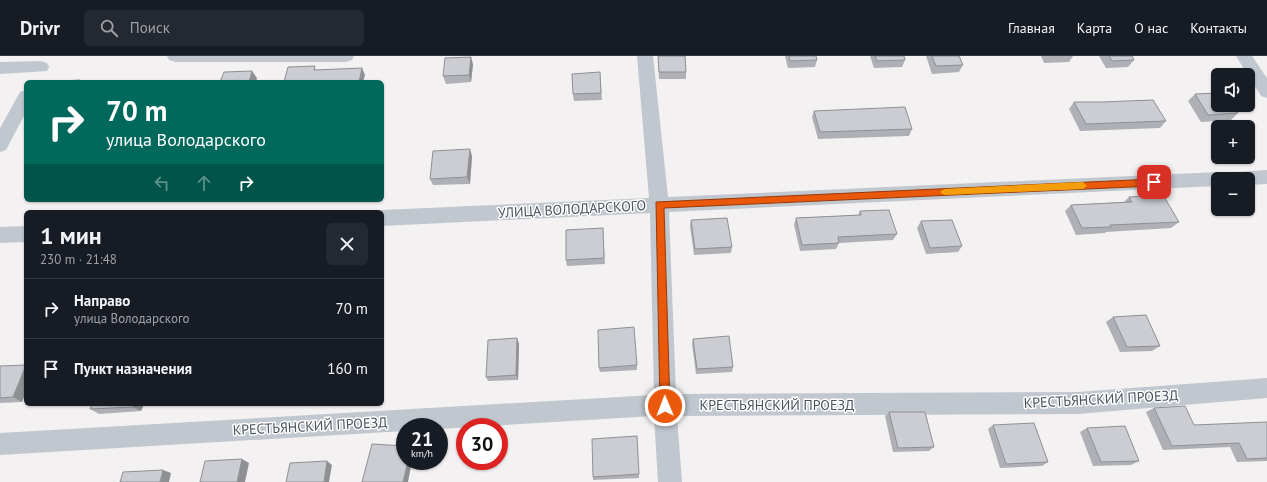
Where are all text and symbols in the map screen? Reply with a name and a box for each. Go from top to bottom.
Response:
search box [84,10,364,46]
text: Drivr [20,16,60,40]
icon: search [98,17,120,39]
text: Поиск [130,18,170,37]
text: Главная [1008,19,1055,37]
text: Карта [1077,19,1112,37]
text: О нас [1134,19,1168,37]
text: Контакты [1190,19,1247,37]
map controls [1211,68,1255,216]
button: sound [1211,68,1255,112]
text: 70 m [106,92,167,129]
icon: right [40,96,92,148]
button: + [1211,120,1255,164]
text: улица Володарского [106,128,266,151]
pin [1137,165,1171,199]
icon: arrive [1143,171,1165,193]
icon: left [151,172,173,194]
icon: ahead [193,172,215,194]
icon: right [235,172,257,194]
button: − [1211,172,1255,216]
street label: УЛИЦА ВОЛОДАРСКОГО [497,196,647,222]
text: 1 мин [40,220,102,251]
button: close [326,223,368,265]
text: 230 m · 21:48 [40,251,117,268]
text: Направо [74,291,130,310]
icon: right [40,298,62,320]
text: 70 m [335,299,368,318]
text: улица Володарского [74,310,189,327]
icon: arrive [40,358,62,380]
text: Пункт назначения [74,359,192,378]
text: 160 m [327,359,368,378]
position arrow [644,385,686,427]
street label: КРЕСТЬЯНСКИЙ ПРОЕЗД [1023,386,1179,412]
street label: КРЕСТЬЯНСКИЙ ПРОЕЗД [700,396,854,414]
street label: КРЕСТЬЯНСКИЙ ПРОЕЗД [232,413,388,439]
speed limit sign: 30 [456,418,508,470]
text: 21 [411,426,433,452]
text: km/h [411,447,433,460]

